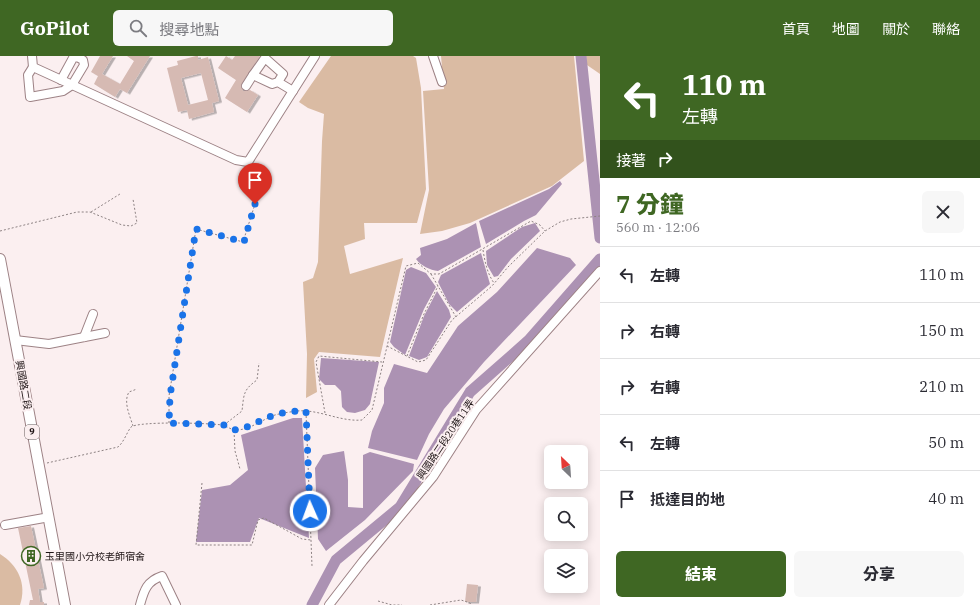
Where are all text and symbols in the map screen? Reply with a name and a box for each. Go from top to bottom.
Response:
search box [113,10,393,46]
text: GoPilot [20,16,89,40]
icon: search [127,17,149,39]
text: 搜尋地點 [159,20,219,39]
text: 首頁 [782,20,810,38]
text: 地圖 [832,20,860,38]
text: 關於 [882,20,910,38]
text: 聯絡 [932,20,960,38]
text: 110 m [682,66,766,103]
icon: left [616,72,668,124]
text: 左轉 [682,105,718,128]
icon: right [654,148,676,170]
text: 接著 [616,151,646,170]
pin [238,163,272,204]
icon: arrive [244,169,266,191]
text: 7 分鐘 [616,188,684,220]
button: close [922,191,964,233]
text: 560 m · 12:06 [616,219,700,236]
icon: left [616,264,638,286]
text: 110 m [919,265,964,284]
text: 左轉 [650,266,680,285]
icon: right [616,320,638,342]
text: 150 m [919,321,964,340]
text: 右轉 [650,322,680,341]
street label: 興國路二段 [13,359,34,411]
icon: right [616,376,638,398]
text: 210 m [919,377,964,396]
text: 右轉 [650,378,680,397]
street label: 興國路二段20巷11弄 [414,397,477,482]
road number: 9 [25,425,39,439]
icon: left [616,432,638,454]
text: 50 m [928,433,964,452]
text: 左轉 [650,434,680,453]
north arrow [544,445,588,489]
map controls [544,445,588,593]
icon: arrive [616,488,638,510]
text: 40 m [928,489,964,508]
position arrow [289,490,331,532]
text: 抵達目的地 [650,490,725,509]
button: search [544,497,588,541]
building icon: 玉里國小分校老師宿舍 [20,545,42,567]
button: layers [544,549,588,593]
place label: 玉里國小分校老師宿舍 [45,550,145,563]
button: 結束 [616,551,786,597]
button: 分享 [794,551,964,597]

